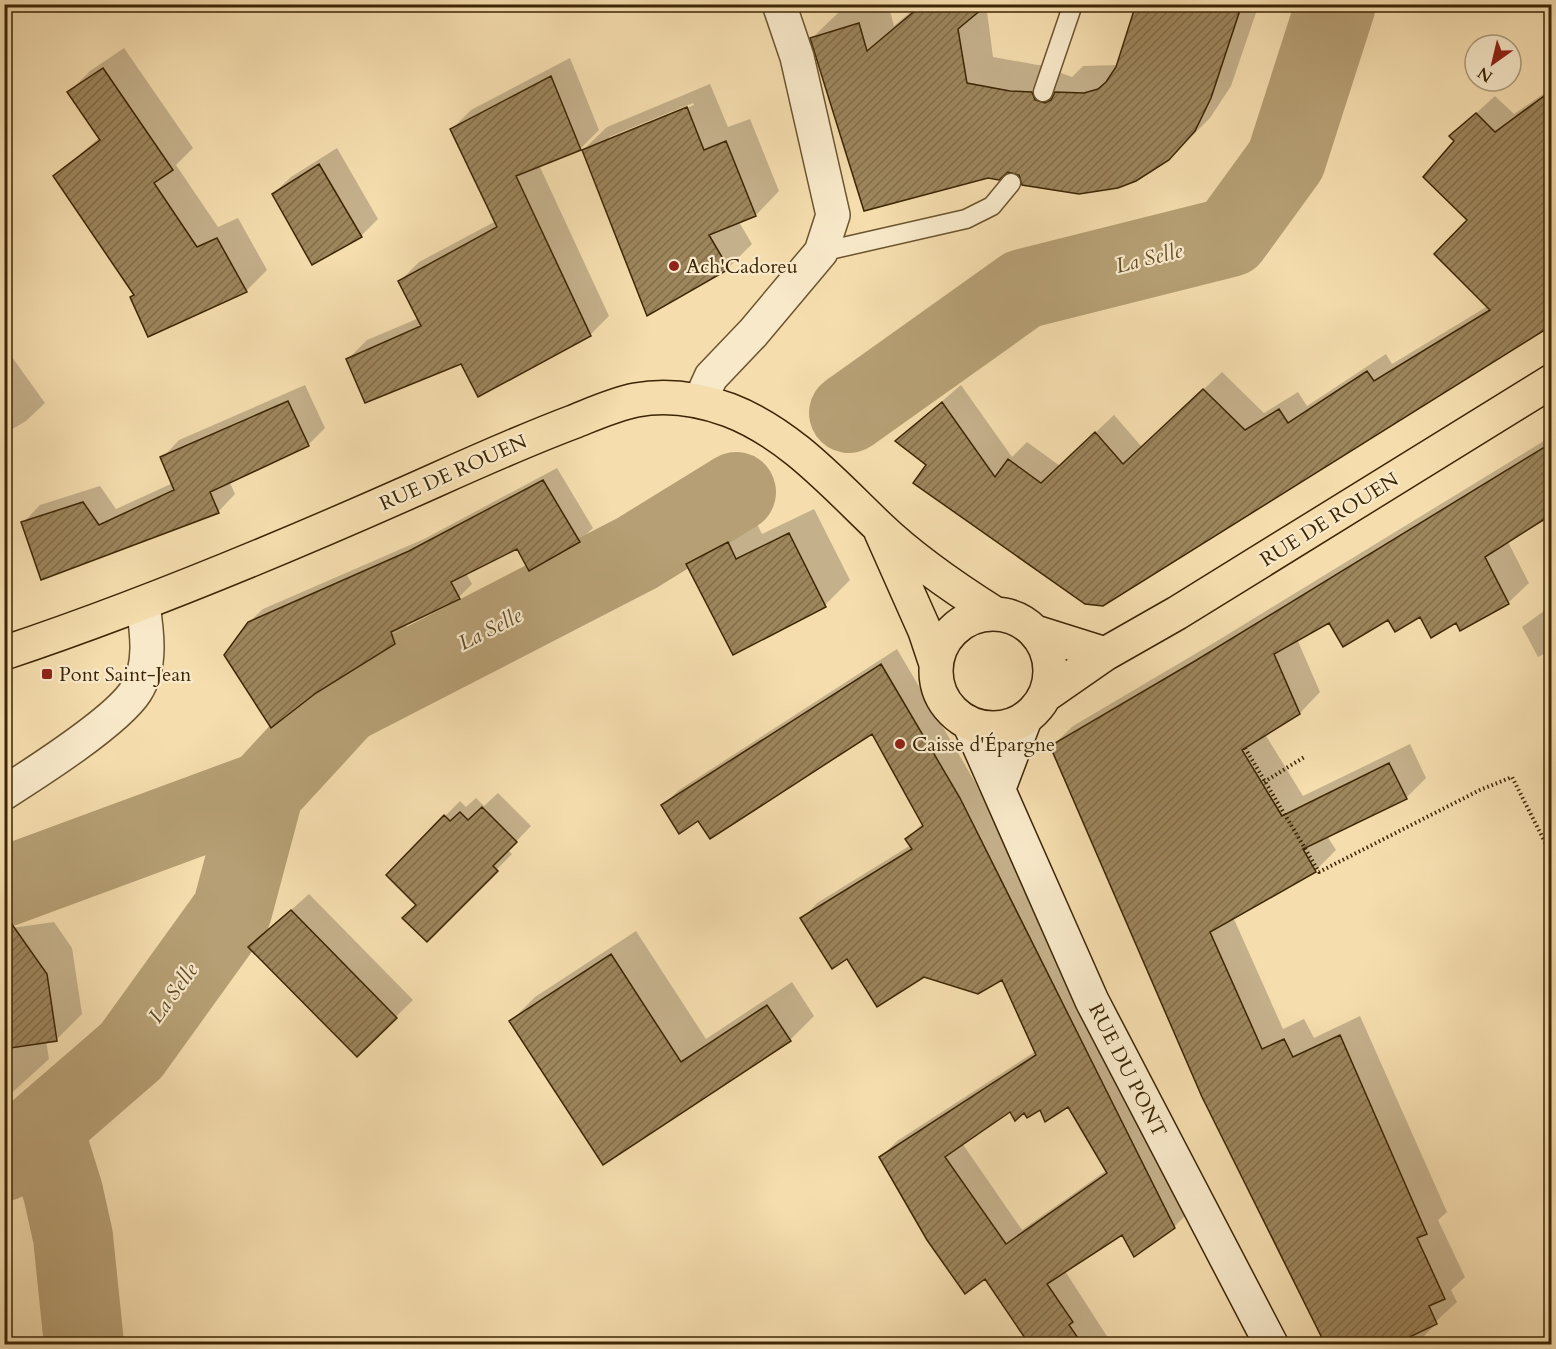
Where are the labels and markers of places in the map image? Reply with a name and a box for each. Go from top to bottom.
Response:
place label: Ach'Cadoreu [686,253,798,280]
marker: Ach'Cadoreu [667,259,681,273]
place label: Pont Saint-Jean [59,661,192,688]
marker: Pont Saint-Jean [40,667,54,681]
place label: Caisse d'Épargne [912,731,1055,758]
marker: Caisse d'Épargne [893,737,907,751]

